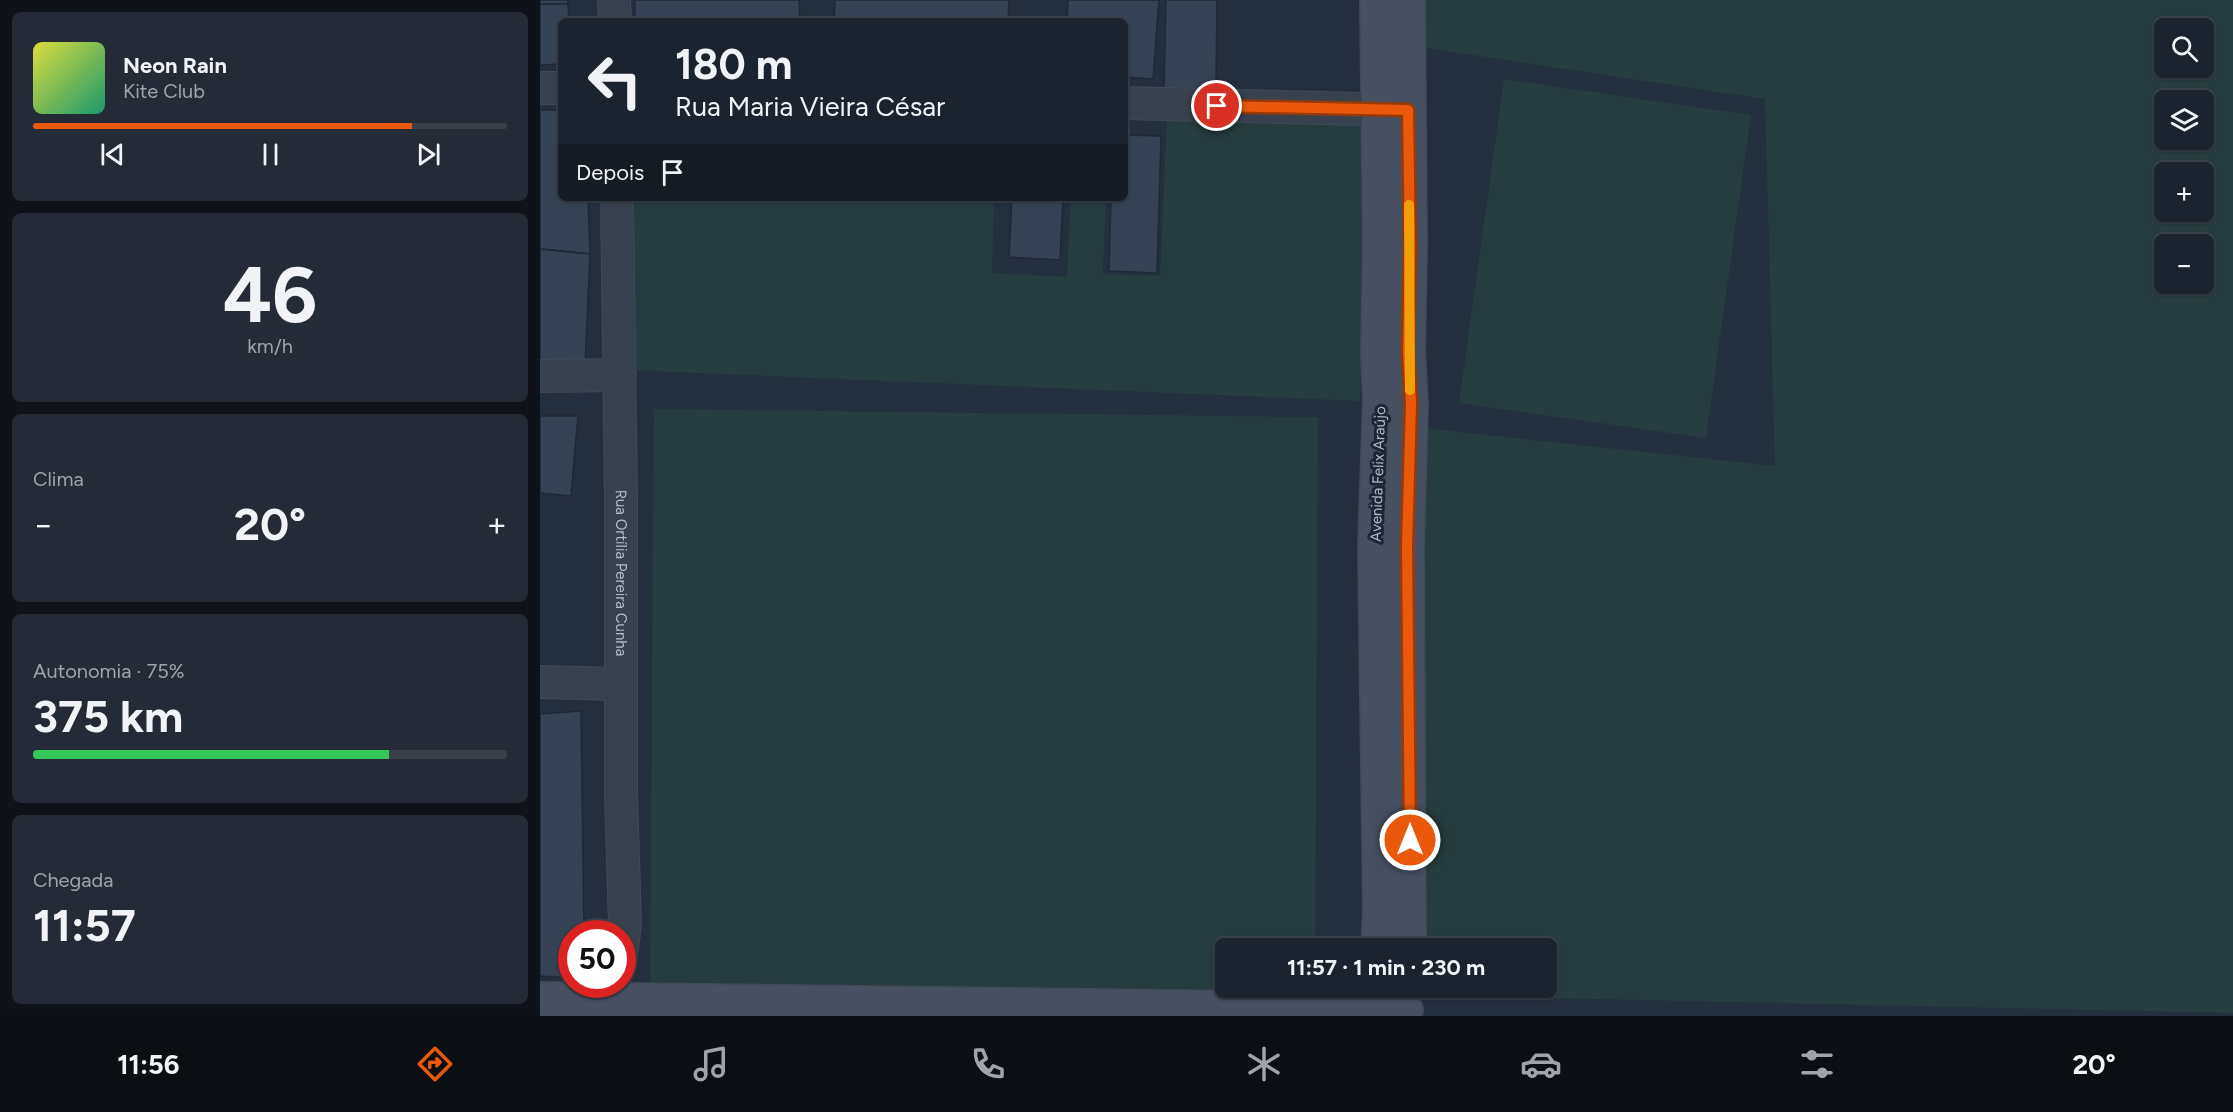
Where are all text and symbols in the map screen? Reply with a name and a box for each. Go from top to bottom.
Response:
map controls [2154,18,2214,294]
button: search [2154,18,2214,78]
text: 180 m [675,39,792,90]
icon: left [576,42,654,120]
text: Neon Rain [123,52,227,79]
text: Kite Club [123,79,205,103]
pin [1191,80,1242,131]
icon: arrive [1200,89,1233,122]
text: Rua Maria Vieira César [675,90,945,123]
button: layers [2154,90,2214,150]
icon: previous [96,138,129,171]
icon: pause [254,138,287,171]
icon: next [412,138,445,171]
icon: arrive [656,156,689,189]
text: Depois [576,159,644,186]
button: + [2154,162,2214,222]
button: − [2154,234,2214,294]
text: 46 [223,248,317,342]
text: km/h [247,334,293,358]
street label: Avenida Felix Araújo [1367,406,1389,542]
text: Clima [33,467,84,491]
street label: Rua Ortília Pereira Cunha [612,489,630,656]
text: 20° [234,497,306,551]
text: − [33,505,54,544]
text: + [486,505,507,544]
text: Autonomia · 75% [33,659,184,683]
text: 375 km [33,689,183,743]
position arrow [1378,808,1442,872]
text: Chegada [33,868,113,892]
text: 11:57 [33,898,136,952]
speed limit sign: 50 [558,920,636,998]
text: 11:57 · 1 min · 230 m [1287,954,1485,981]
icon: directions [414,1043,456,1085]
icon: music [690,1043,732,1085]
icon: phone [967,1043,1009,1085]
icon: climate [1243,1043,1285,1085]
icon: car [1520,1043,1562,1085]
icon: filters [1796,1043,1838,1085]
text: 11:56 [117,1048,179,1081]
text: 20° [2072,1048,2116,1081]

